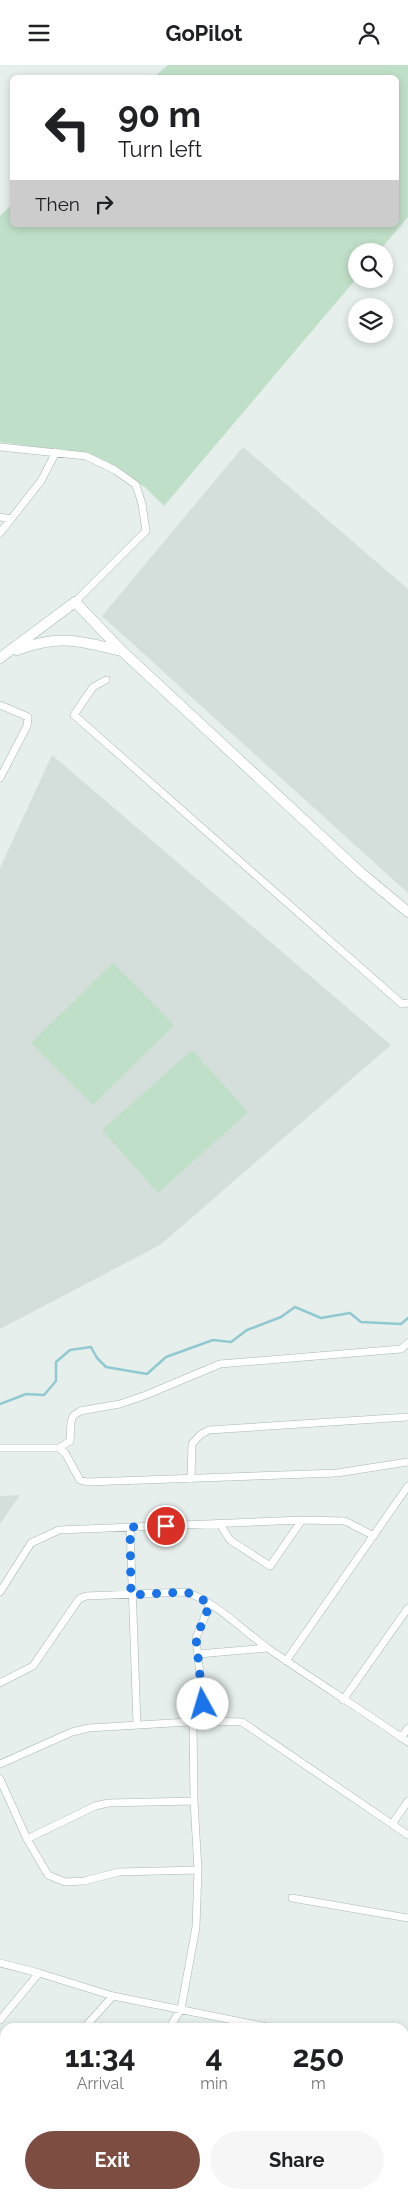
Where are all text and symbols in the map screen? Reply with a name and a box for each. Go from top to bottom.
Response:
icon: menu [25,19,53,47]
icon: person [355,19,383,47]
text: GoPilot [166,20,242,46]
text: 90 m [118,94,201,135]
icon: left [35,95,100,160]
text: Turn left [118,136,202,162]
icon: right [90,190,118,218]
text: Then [35,193,80,215]
map controls [348,243,393,343]
button: search [348,243,393,288]
button: layers [348,298,393,343]
pin [145,1505,187,1547]
icon: arrive [152,1512,180,1540]
position arrow [176,1677,228,1729]
text: 11:34 [65,2039,136,2074]
text: 4 [205,2039,223,2074]
text: 250 [292,2039,344,2074]
text: Arrival [77,2074,124,2093]
text: min [200,2074,228,2093]
text: m [311,2074,326,2093]
button: Exit [25,2131,200,2189]
button: Share [210,2131,384,2189]

